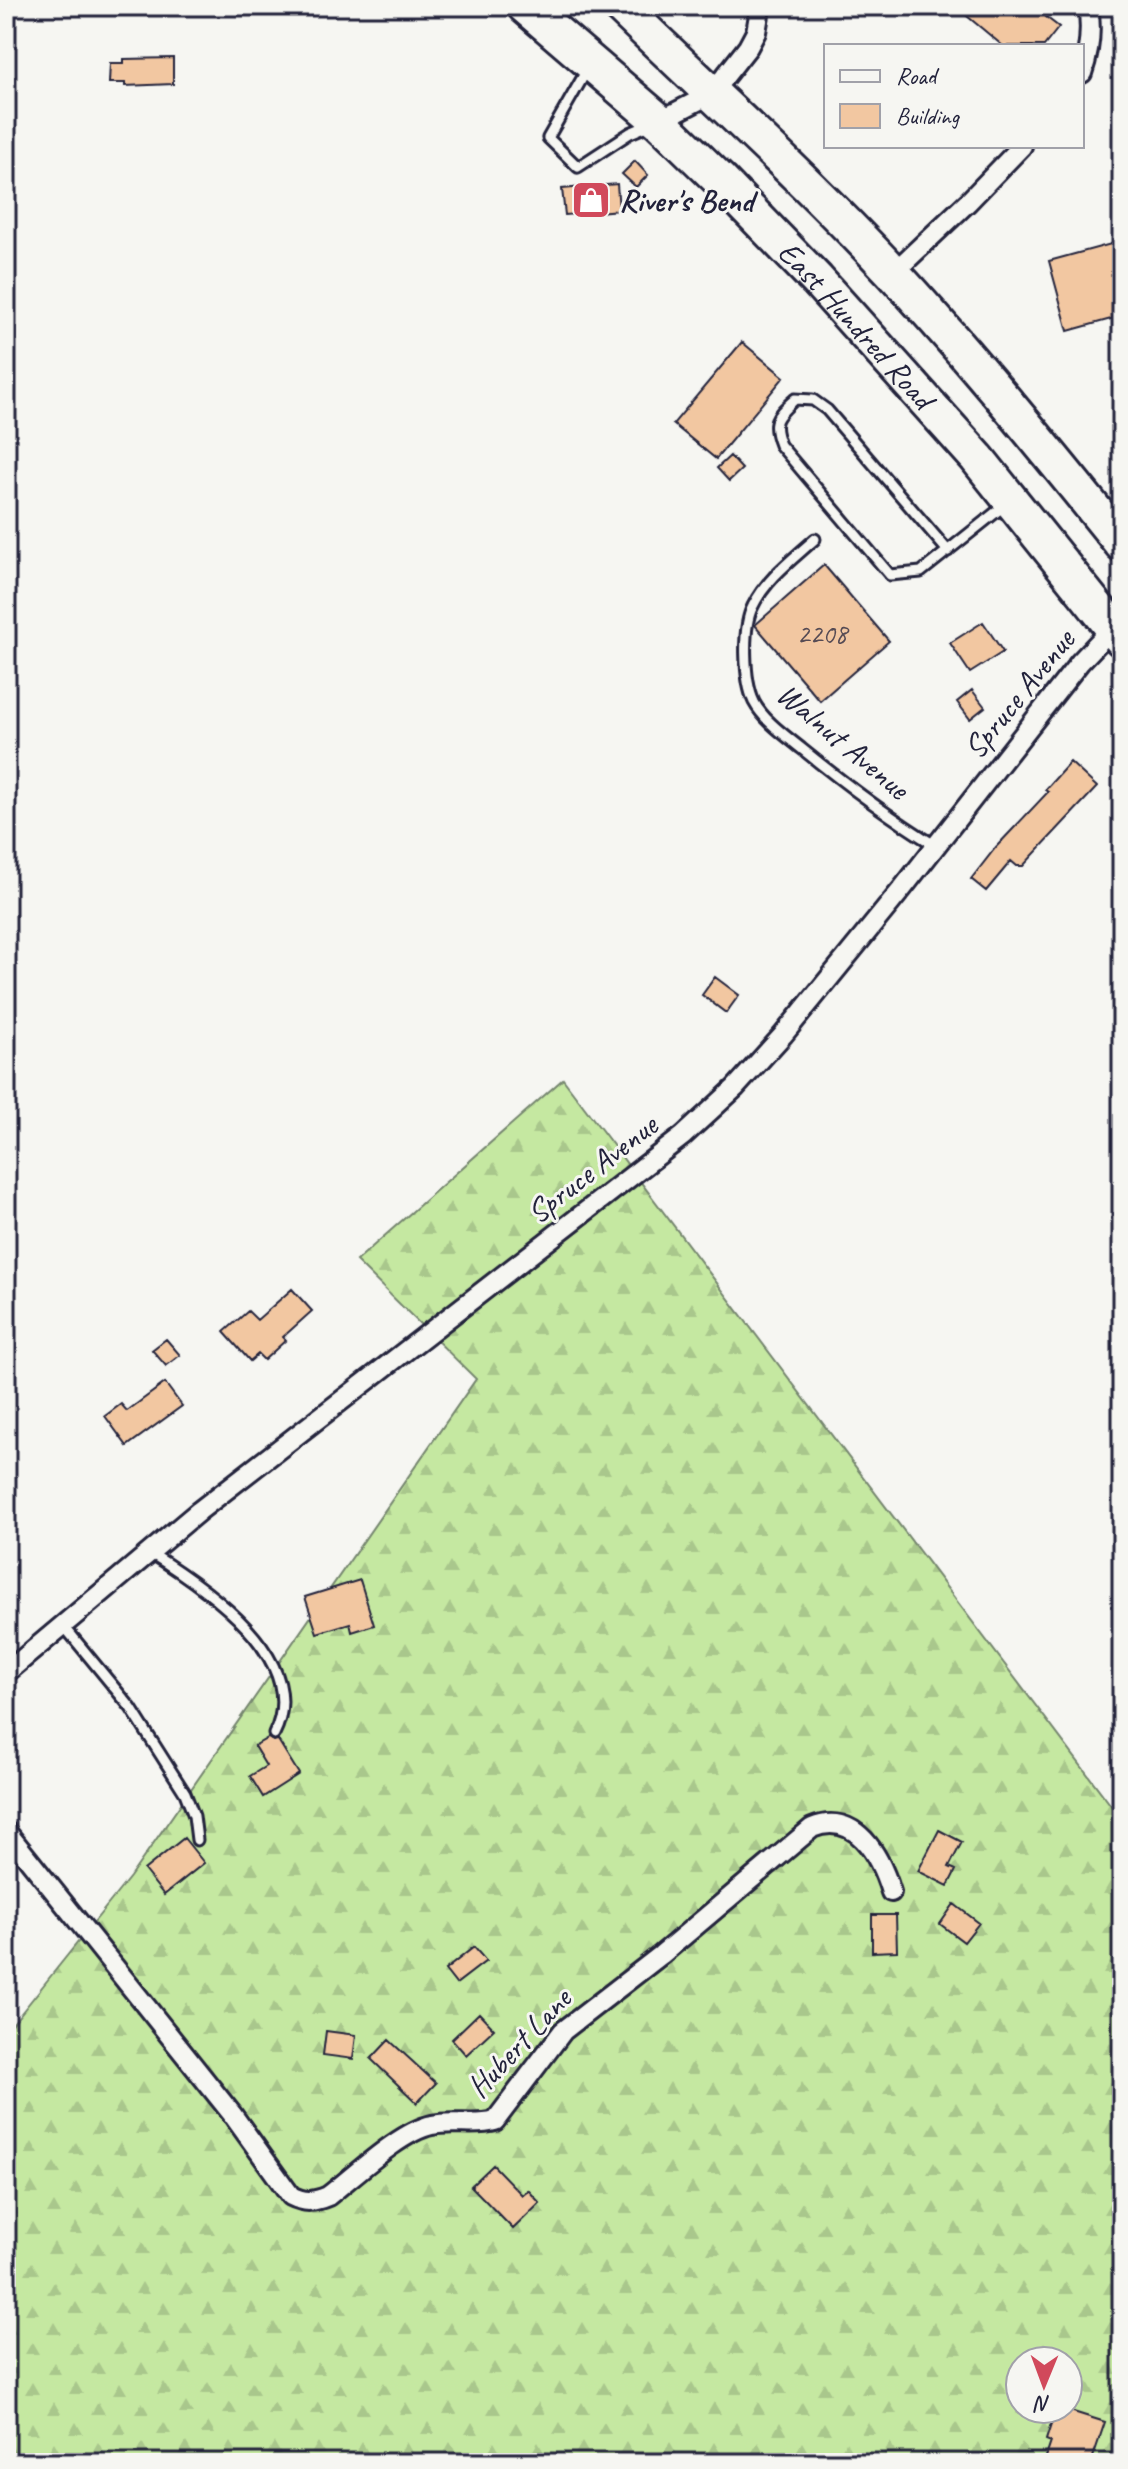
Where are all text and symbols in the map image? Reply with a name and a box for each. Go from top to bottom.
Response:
legend [824,44,1084,148]
text: Road [896,61,940,91]
text: Building [896,101,961,131]
shop icon: River's Bend [570,179,612,221]
place label: River's Bend [619,180,759,221]
street label: East Hundred Road [769,232,946,420]
house number: 2208 [797,616,850,651]
street label: Spruce Avenue [954,619,1085,767]
street label: Walnut Avenue [768,674,920,810]
street label: Spruce Avenue [518,1104,668,1233]
street label: Hubert Lane [458,1978,582,2106]
north arrow [1004,2345,1084,2425]
text: N [1033,2390,1051,2418]

